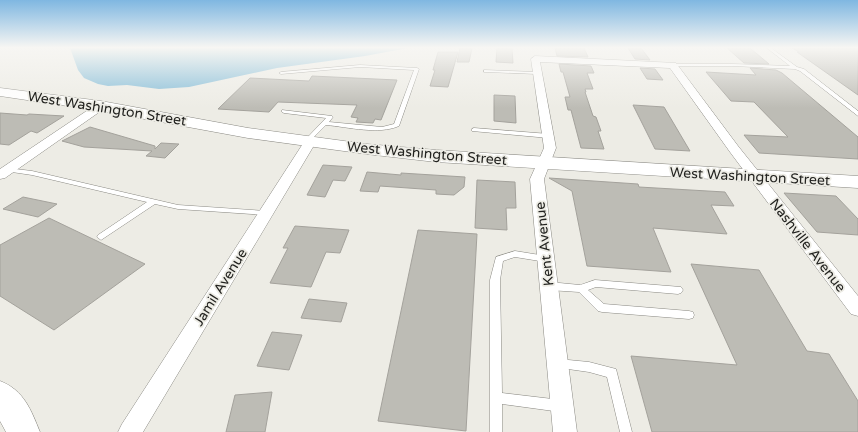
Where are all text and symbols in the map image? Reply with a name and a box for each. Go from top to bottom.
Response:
street label: West Washington Street [26,88,188,130]
street label: West Washington Street [346,138,508,169]
street label: West Washington Street [669,164,831,189]
street label: Nashville Avenue [766,195,849,295]
street label: Kent Avenue [532,201,557,287]
street label: Jamil Avenue [190,245,251,329]

